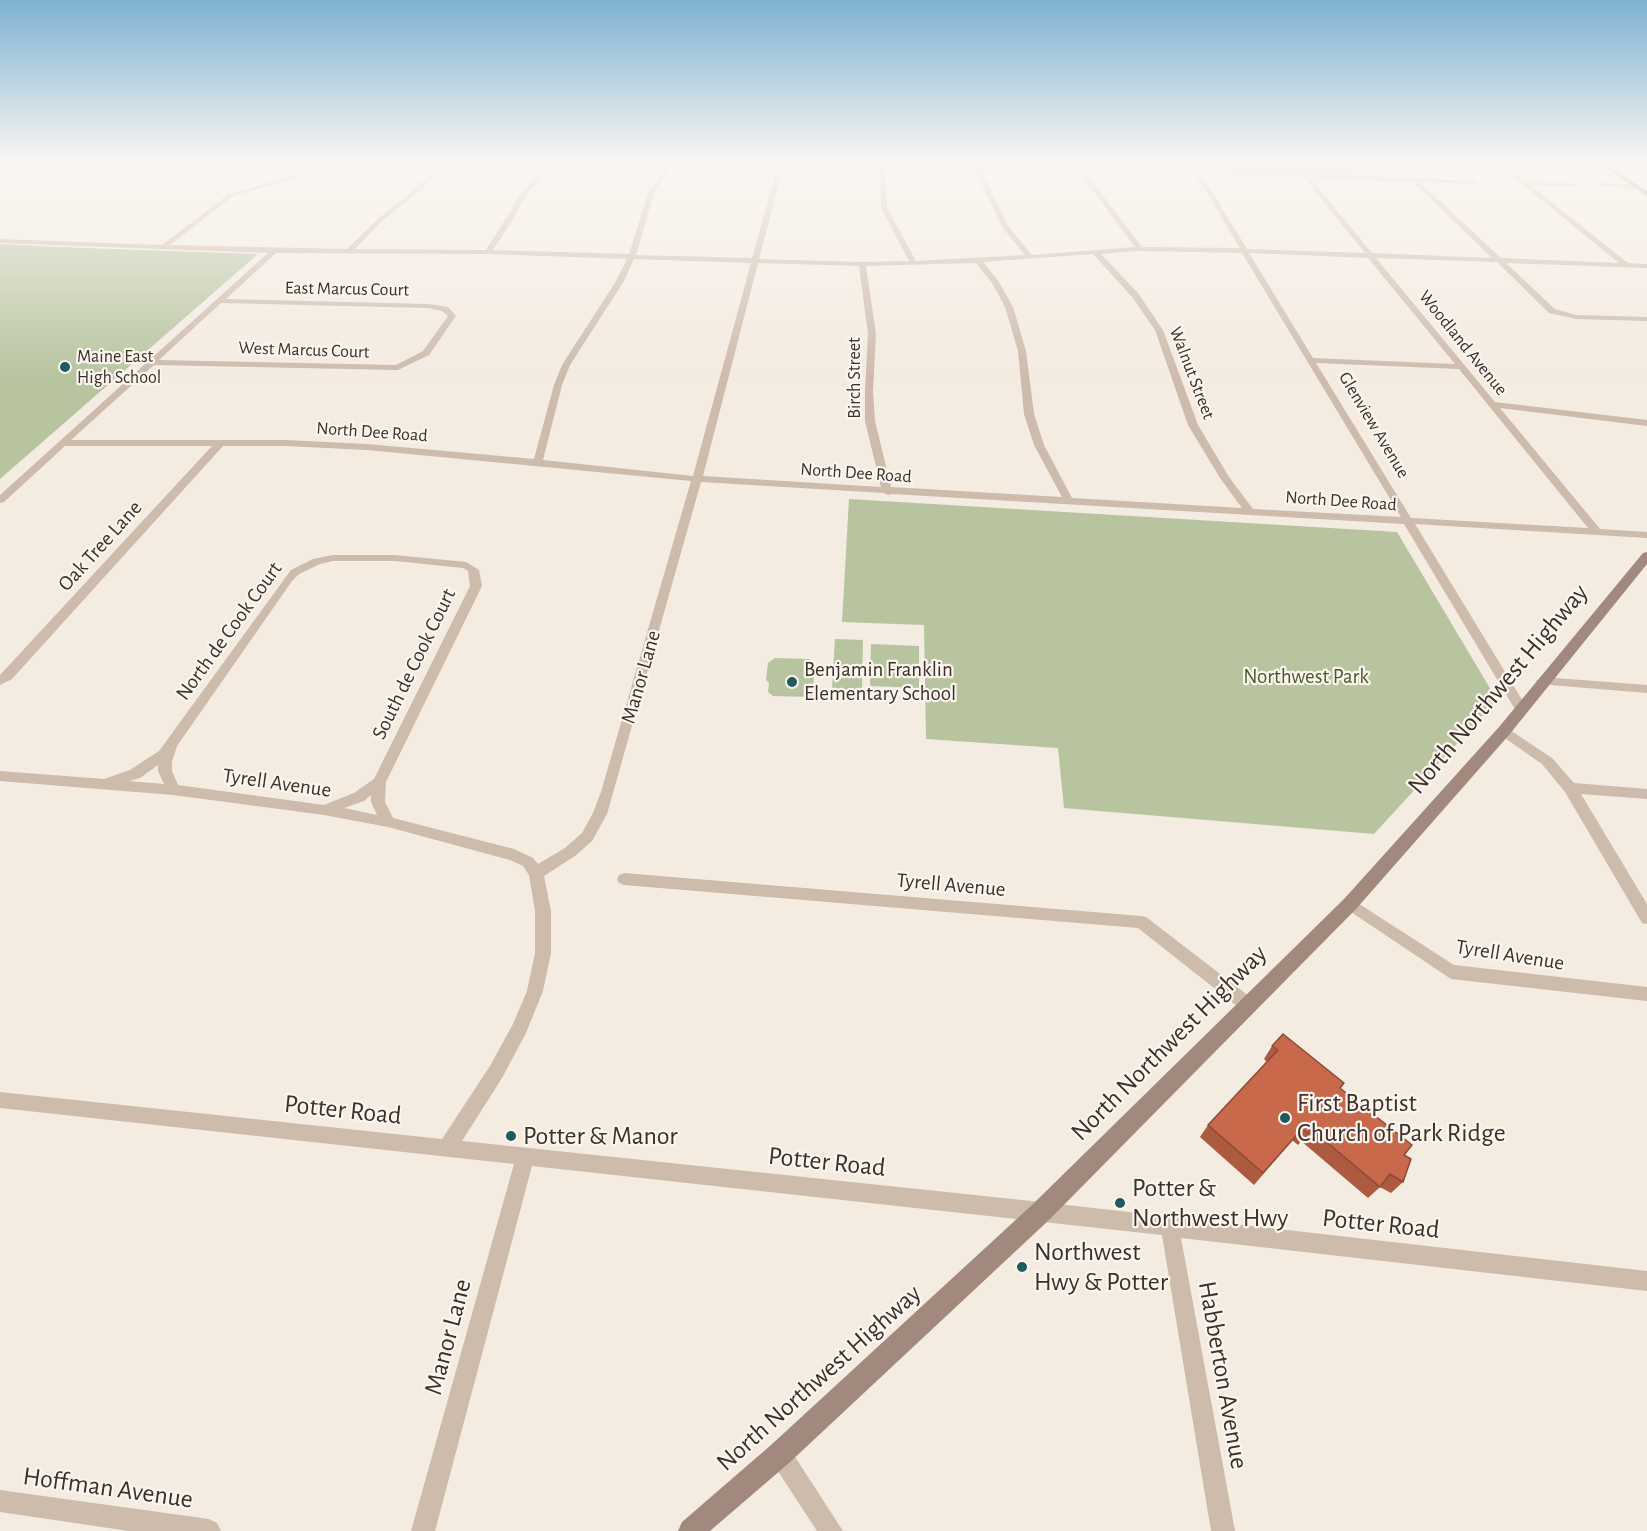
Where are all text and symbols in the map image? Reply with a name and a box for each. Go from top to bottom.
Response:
street label: East Marcus Court [285,277,409,301]
street label: Woodland Avenue [1414,286,1512,400]
street label: Walnut Street [1164,324,1220,422]
street label: West Marcus Court [238,337,370,363]
street label: Birch Street [844,337,866,419]
place label: Maine East High School [77,346,161,388]
marker: Maine East High School [58,360,72,374]
street label: Glenview Avenue [1334,368,1414,482]
street label: North Dee Road [316,417,428,447]
street label: North Dee Road [800,458,912,488]
street label: North Dee Road [1285,486,1397,516]
street label: Oak Tree Lane [53,495,147,597]
street label: North de Cook Court [170,557,288,705]
street label: North Northwest Highway [1401,578,1595,800]
street label: South de Cook Court [367,585,461,743]
street label: Manor Lane [616,627,666,727]
place label: Benjamin Franklin Elementary School [804,657,956,707]
park label: Northwest Park [1243,664,1369,690]
marker: Benjamin Franklin Elementary School [785,675,799,689]
street label: Tyrell Avenue [221,763,333,803]
street label: Tyrell Avenue [895,868,1007,902]
street label: Tyrell Avenue [1454,934,1566,976]
street label: North Northwest Highway [1064,938,1274,1148]
place label: First Baptist Church of Park Ridge [1297,1087,1506,1148]
street label: Potter Road [283,1088,403,1132]
marker: First Baptist Church of Park Ridge [1278,1111,1292,1125]
place label: Potter & Manor [523,1120,678,1152]
marker: Potter & Manor [504,1129,518,1143]
street label: Potter Road [767,1140,887,1184]
place label: Potter & Northwest Hwy [1132,1172,1288,1234]
marker: Potter & Northwest Hwy [1113,1196,1127,1210]
street label: Potter Road [1321,1202,1441,1246]
place label: Northwest Hwy & Potter [1034,1236,1168,1298]
marker: Northwest Hwy & Potter [1015,1260,1029,1274]
street label: Manor Lane [418,1276,478,1398]
street label: North Northwest Highway [710,1278,928,1478]
street label: Habberton Avenue [1191,1279,1255,1471]
street label: Hoffman Avenue [21,1461,195,1515]

